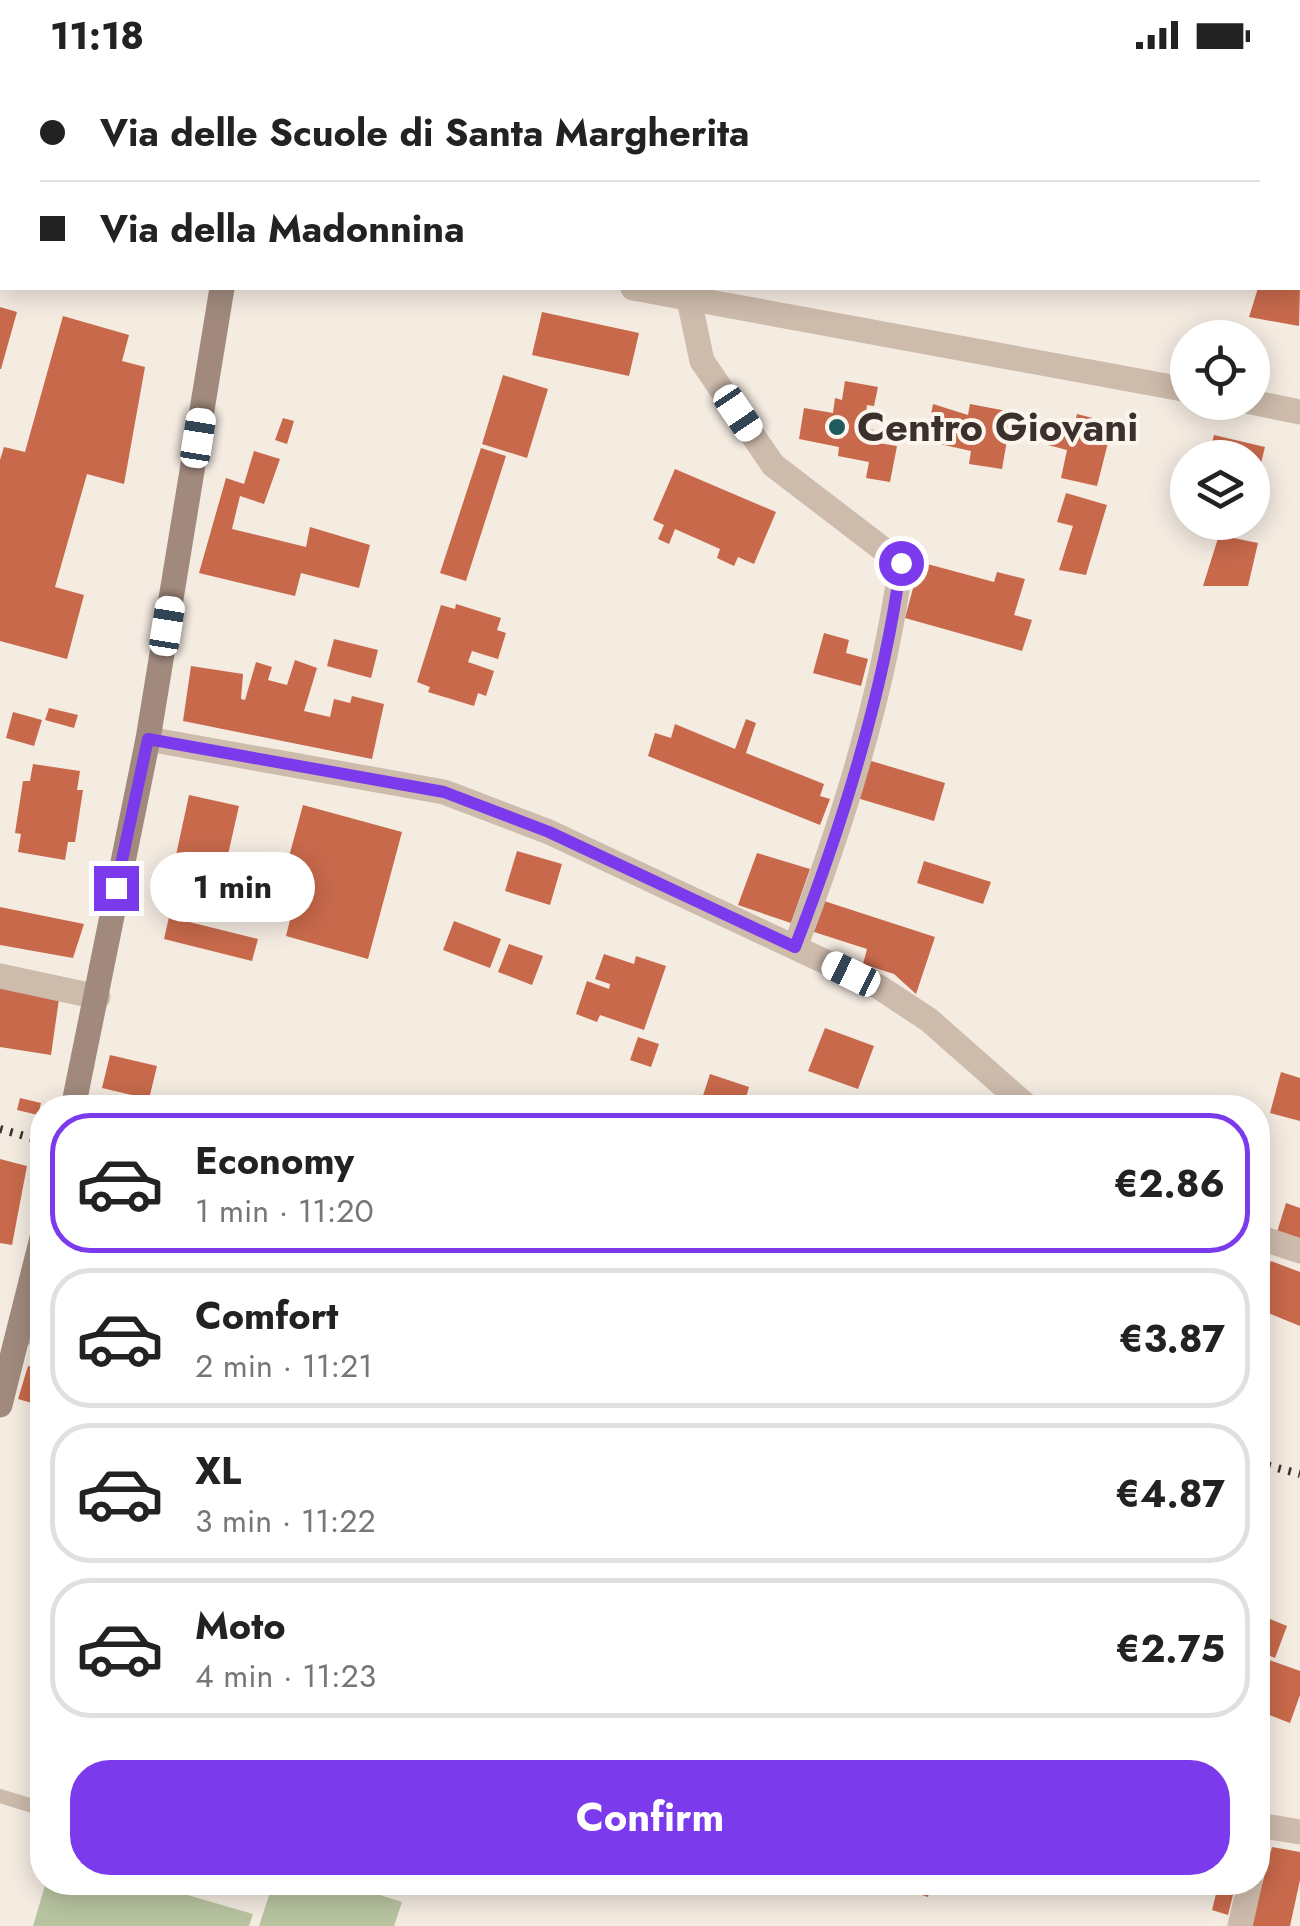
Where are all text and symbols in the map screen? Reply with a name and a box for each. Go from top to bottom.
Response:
text: 11:18 [50,8,144,63]
text: Via delle Scuole di Santa Margherita [100,105,749,160]
text: Via della Madonnina [100,201,465,256]
map controls [1170,320,1270,540]
button: locate [1170,320,1270,420]
car [709,380,767,446]
place label: Centro Giovani [857,398,1138,456]
car [178,406,218,470]
marker: Centro Giovani [826,416,848,438]
button: layers [1170,440,1270,540]
route start [879,541,924,586]
car [147,594,187,658]
callout: 1 min [151,853,316,923]
text: 1 min [193,864,272,910]
route end [94,866,139,911]
car [817,947,885,1001]
text: Economy [195,1133,354,1188]
icon: car [75,1138,165,1228]
text: €2.86 [1114,1156,1225,1211]
text: 1 min · 11:20 [195,1188,374,1234]
text: Comfort [195,1288,338,1343]
icon: car [75,1293,165,1383]
text: €3.87 [1119,1311,1225,1366]
text: 2 min · 11:21 [195,1343,373,1389]
text: XL [195,1443,241,1498]
icon: car [75,1448,165,1538]
text: €4.87 [1115,1466,1225,1521]
text: 3 min · 11:22 [195,1498,376,1544]
text: Moto [195,1598,286,1653]
icon: car [75,1603,165,1693]
text: €2.75 [1116,1621,1225,1676]
text: 4 min · 11:23 [195,1653,376,1699]
button: Confirm [70,1760,1230,1875]

